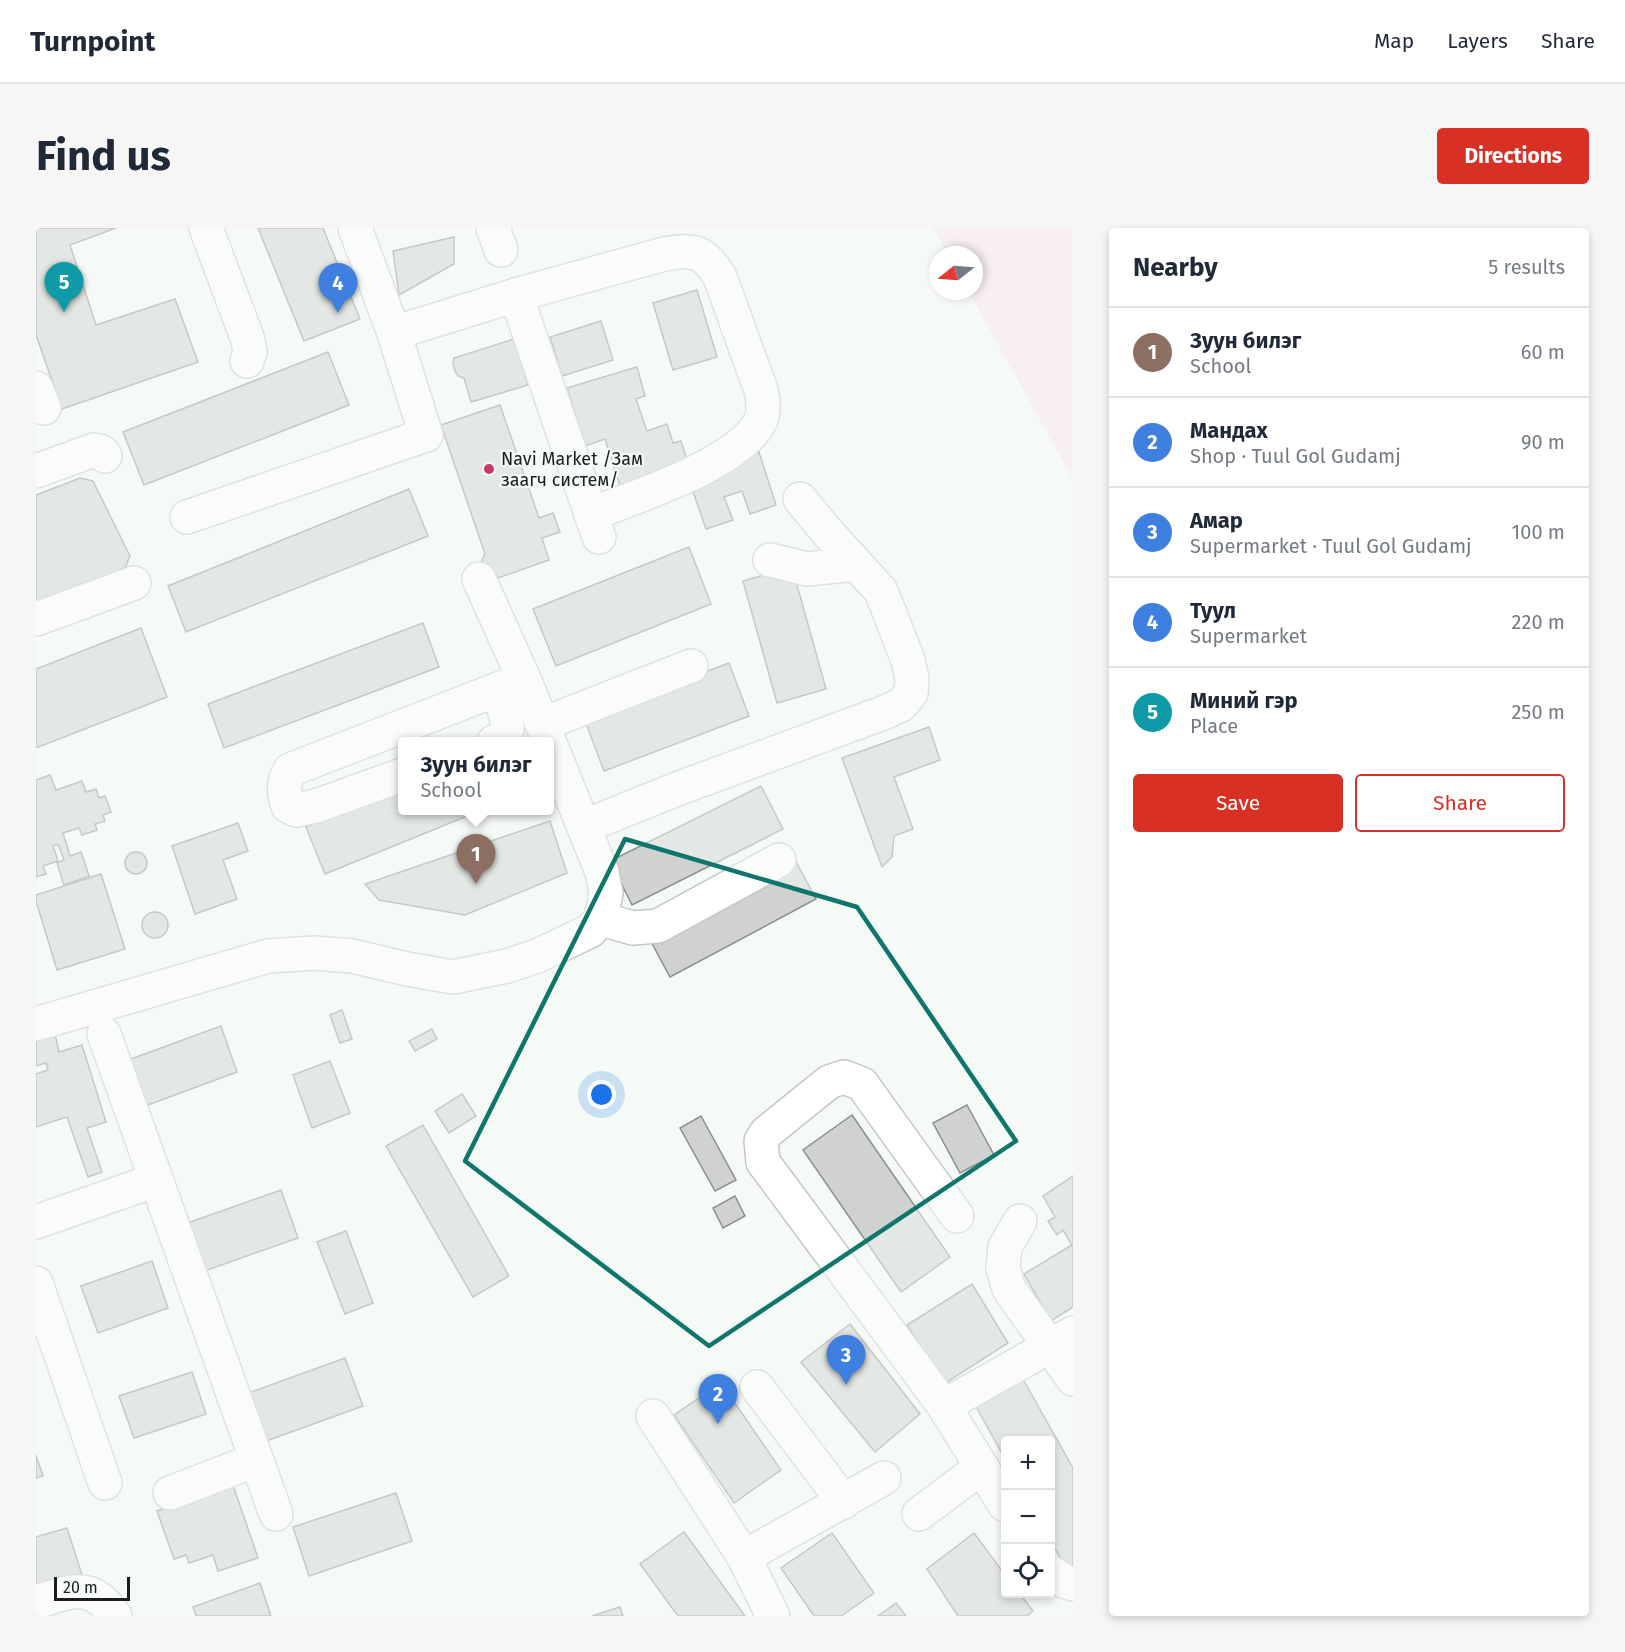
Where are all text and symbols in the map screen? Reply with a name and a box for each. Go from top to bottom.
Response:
text: Turnpoint [30,25,155,58]
text: Map [1374,28,1414,54]
text: Layers [1447,28,1508,54]
text: Share [1541,28,1595,54]
button: Directions [1437,128,1589,184]
text: Find us [36,131,171,181]
north arrow [929,246,983,300]
text: Nearby [1133,252,1218,283]
text: 5 results [1488,255,1565,279]
pin: 5 [45,262,84,312]
pin: 4 [318,264,358,313]
text: Зуун билэг [1190,327,1301,354]
text: 1 [1148,340,1157,364]
text: 60 m [1521,340,1565,364]
text: School [1190,354,1251,378]
text: Мандах [1190,417,1268,444]
text: 2 [1147,430,1158,454]
text: 90 m [1521,430,1565,454]
text: Shop · Tuul Gol Gudamj [1190,444,1401,468]
place label: Navi Market /Зам заагч систем/ [501,448,643,491]
marker: Navi Market /Зам заагч систем/ [482,462,496,476]
text: Амар [1190,507,1243,534]
text: 3 [1147,520,1158,544]
text: 100 m [1512,520,1565,544]
text: Supermarket · Tuul Gol Gudamj [1190,534,1472,558]
text: Туул [1190,597,1236,624]
text: 4 [1147,610,1158,634]
text: 220 m [1512,610,1565,634]
text: Supermarket [1190,624,1307,648]
text: Миний гэр [1190,687,1298,714]
text: 5 [1147,700,1158,724]
text: 250 m [1511,700,1565,724]
text: Place [1190,714,1238,738]
popup [398,737,554,815]
text: Зуун билэг [420,751,532,778]
button: Save [1133,774,1343,832]
button: Share [1355,774,1565,832]
text: School [420,778,482,802]
pin: 1 [456,834,496,884]
your location [587,1080,616,1109]
pin: 3 [826,1336,866,1385]
pin: 2 [698,1374,738,1424]
map controls [1001,1436,1055,1598]
button: + [1001,1436,1055,1490]
button: − [1001,1490,1055,1544]
button: locate [1001,1544,1055,1598]
scale bar [54,1574,130,1602]
text: 20 m [63,1578,98,1597]

